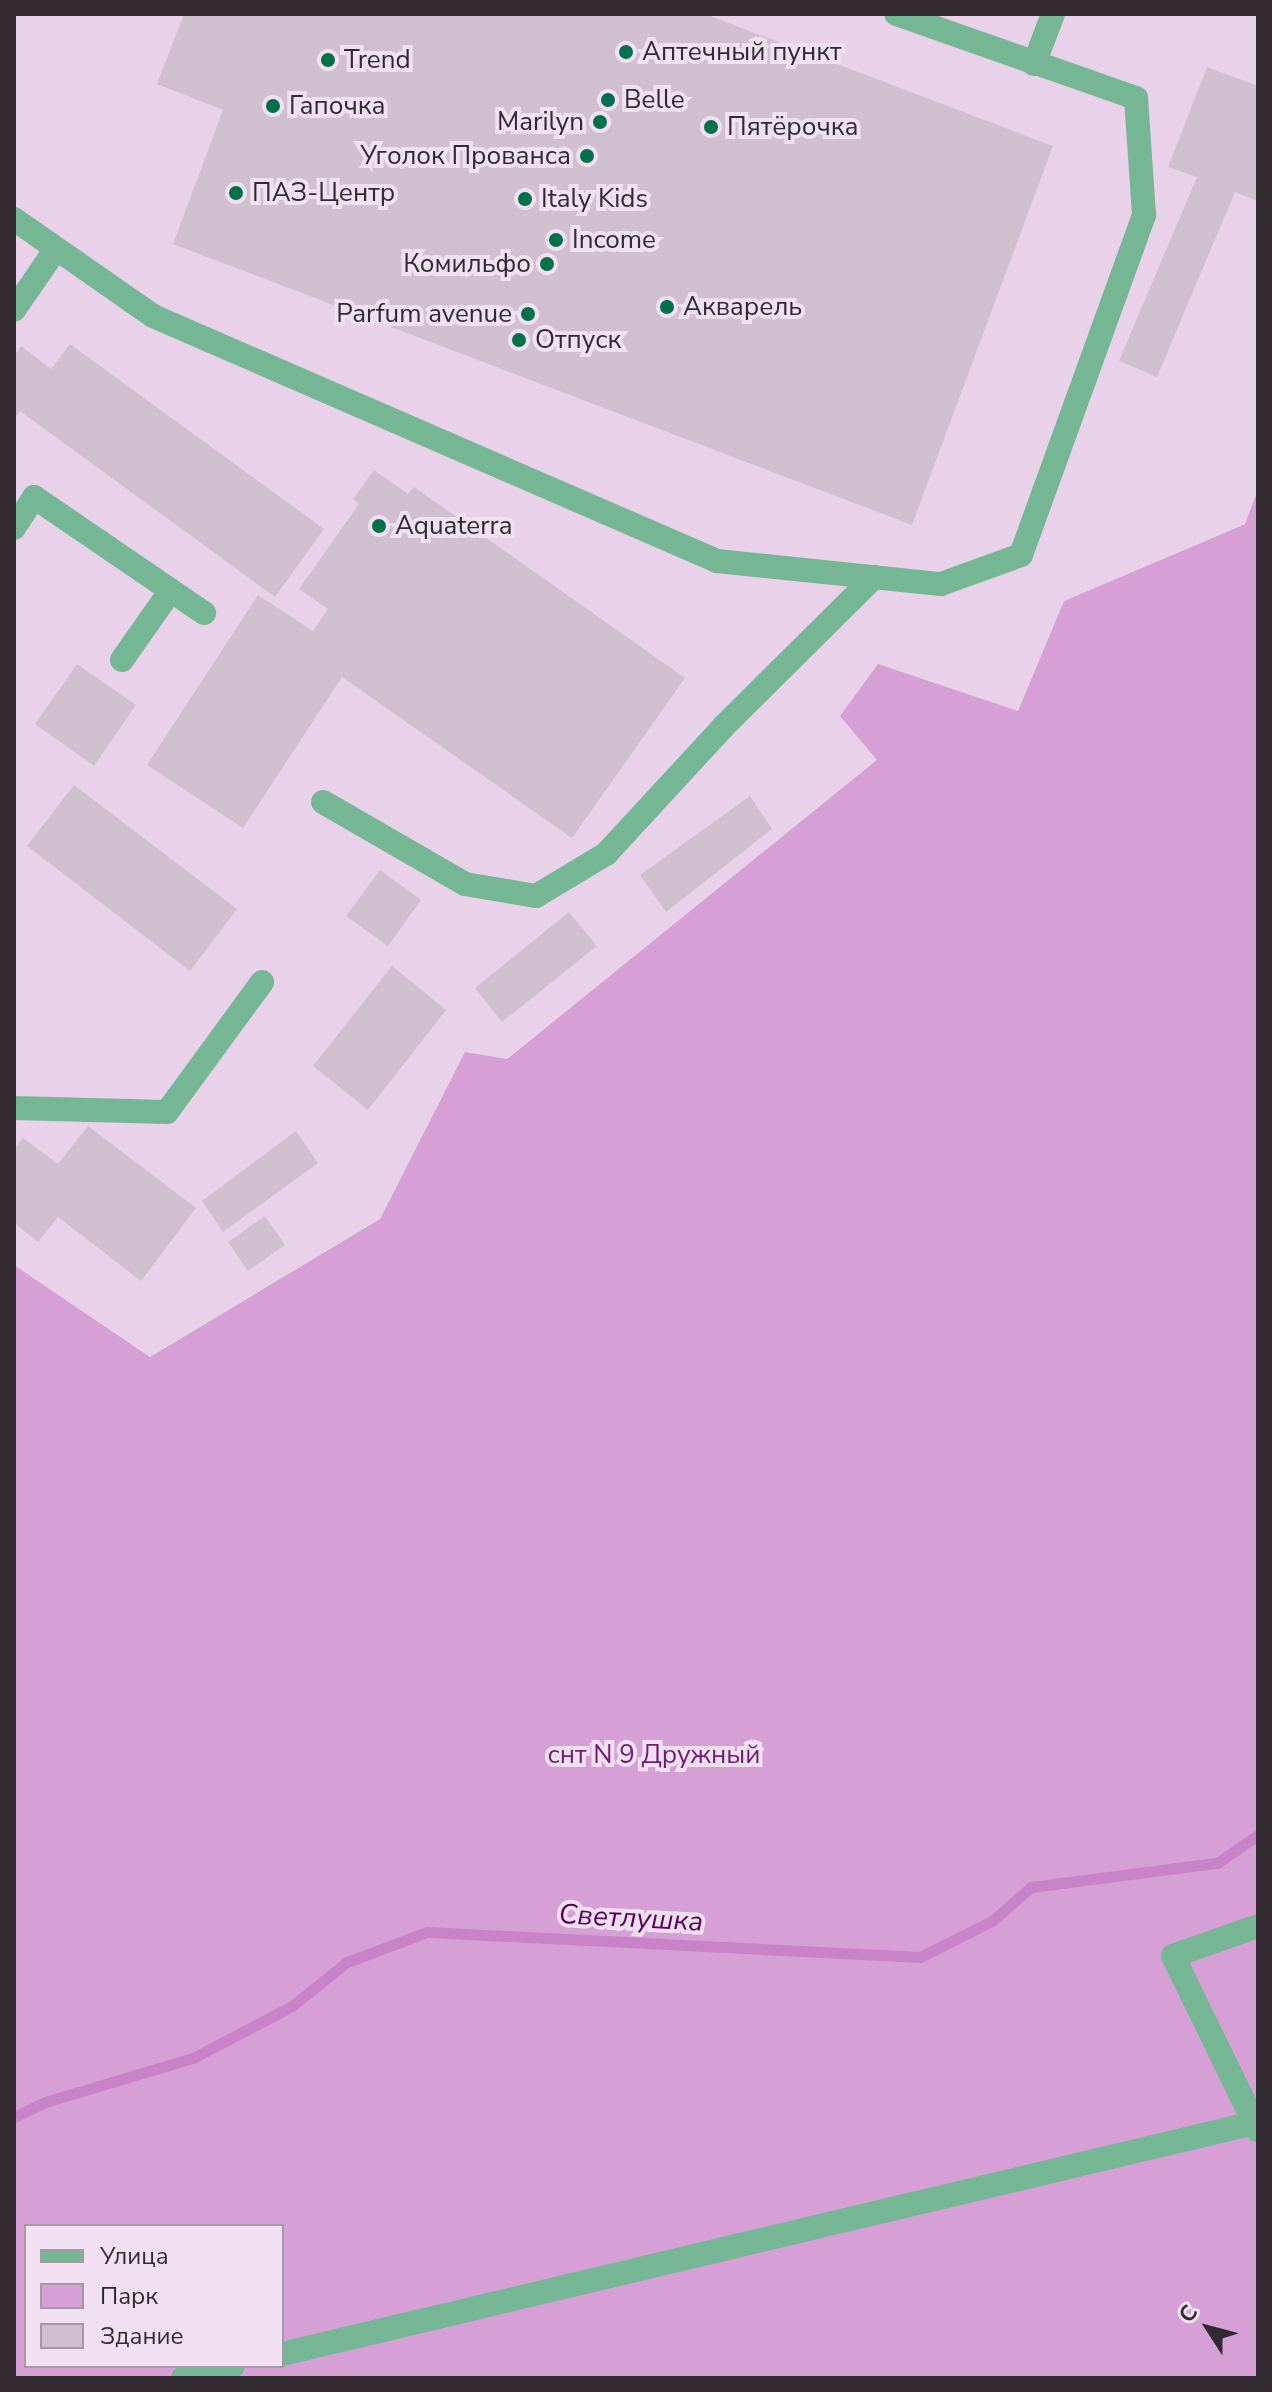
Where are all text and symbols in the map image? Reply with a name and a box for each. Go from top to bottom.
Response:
place label: Аптечный пункт [642,36,841,68]
marker: Аптечный пункт [617,43,635,61]
place label: Trend [344,44,411,76]
marker: Trend [319,51,337,69]
place label: Belle [624,84,685,116]
place label: Гапочка [289,90,386,122]
marker: Belle [599,91,617,109]
marker: Гапочка [264,97,282,115]
place label: Marilyn [497,106,584,138]
place label: Пятёрочка [727,111,858,143]
marker: Marilyn [591,113,609,131]
marker: Пятёрочка [702,118,720,136]
place label: Уголок Прованса [360,140,571,172]
marker: Уголок Прованса [578,147,596,165]
place label: ПАЗ-Центр [252,177,395,209]
place label: Italy Kids [541,183,648,215]
marker: ПАЗ-Центр [227,184,245,202]
marker: Italy Kids [516,190,534,208]
place label: Income [572,224,656,256]
marker: Income [547,231,565,249]
place label: Комильфо [403,248,531,280]
marker: Комильфо [538,255,556,273]
place label: Акварель [683,291,802,323]
place label: Parfum avenue [336,298,512,330]
marker: Акварель [658,298,676,316]
marker: Parfum avenue [519,305,537,323]
place label: Отпуск [535,324,621,356]
marker: Отпуск [510,331,528,349]
place label: Aquaterra [395,510,512,542]
marker: Aquaterra [370,517,388,535]
park label: снт N 9 Дружный [548,1739,760,1771]
water label: Светлушка [558,1897,704,1939]
legend [24,2224,284,2368]
text: Улица [100,2240,169,2272]
text: Парк [100,2280,158,2312]
north arrow [1168,2288,1248,2368]
text: С [1172,2299,1205,2329]
text: Здание [100,2320,184,2352]

